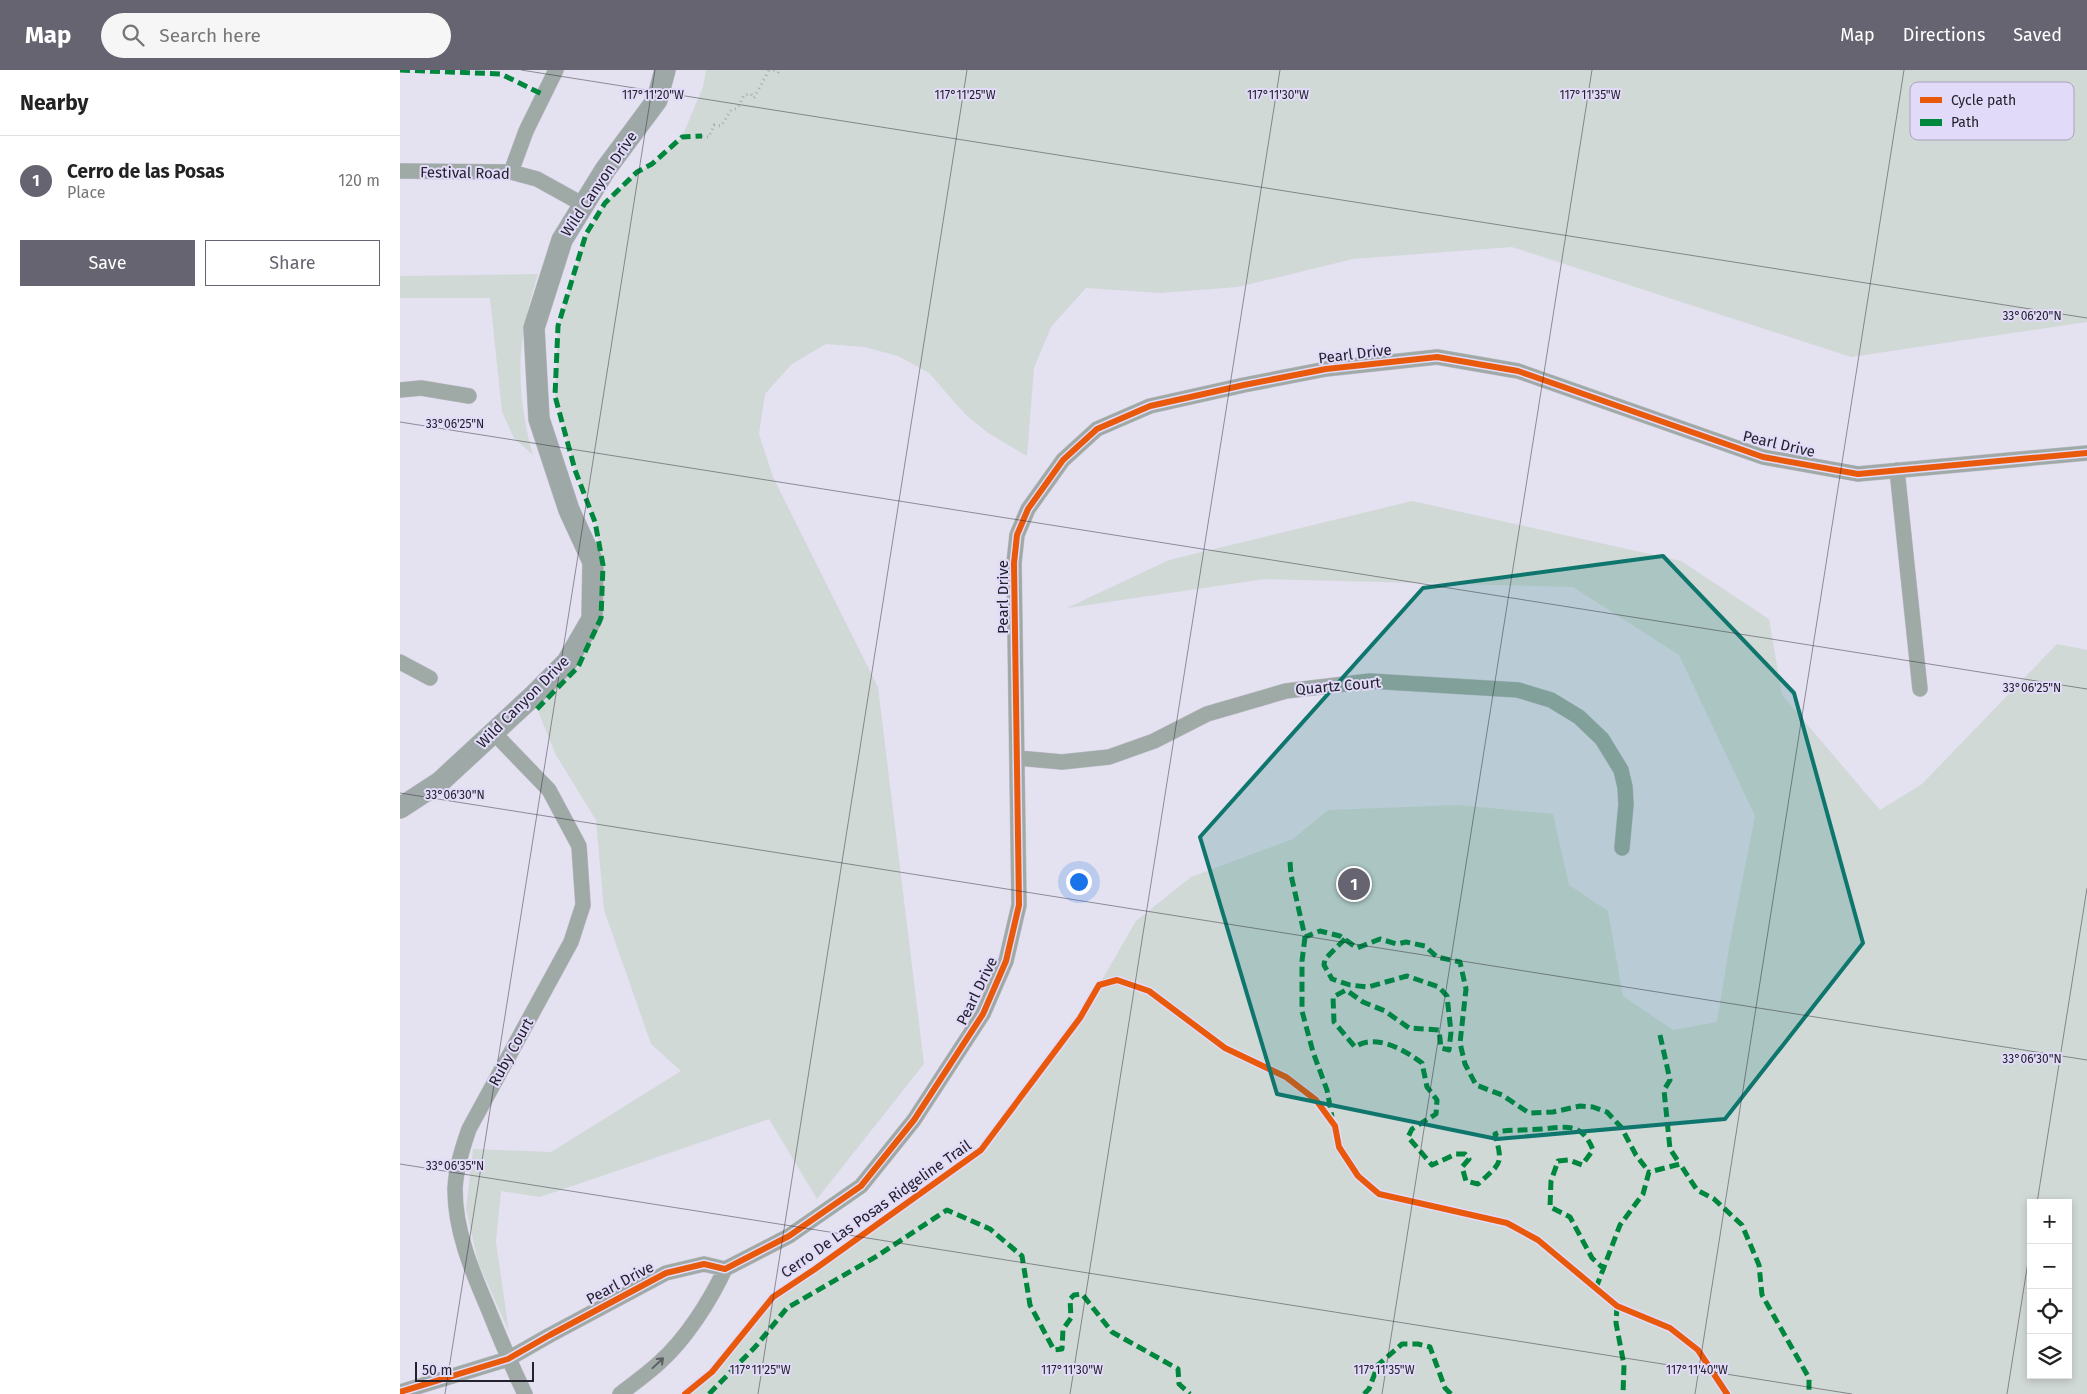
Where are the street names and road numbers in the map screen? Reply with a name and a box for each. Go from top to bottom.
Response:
street label: Wild Canyon Drive [557,128,641,240]
street label: Festival Road [420,163,510,183]
street label: Pearl Drive [1317,341,1393,367]
street label: Pearl Drive [1741,427,1817,461]
street label: Pearl Drive [994,560,1012,634]
street label: Wild Canyon Drive [473,652,573,752]
street label: Quartz Court [1294,673,1382,699]
street label: Pearl Drive [953,954,1001,1028]
street label: Ruby Court [485,1014,537,1089]
street label: Cerro De Las Posas Ridgeline Trail [777,1136,975,1282]
street label: Pearl Drive [583,1258,657,1308]

